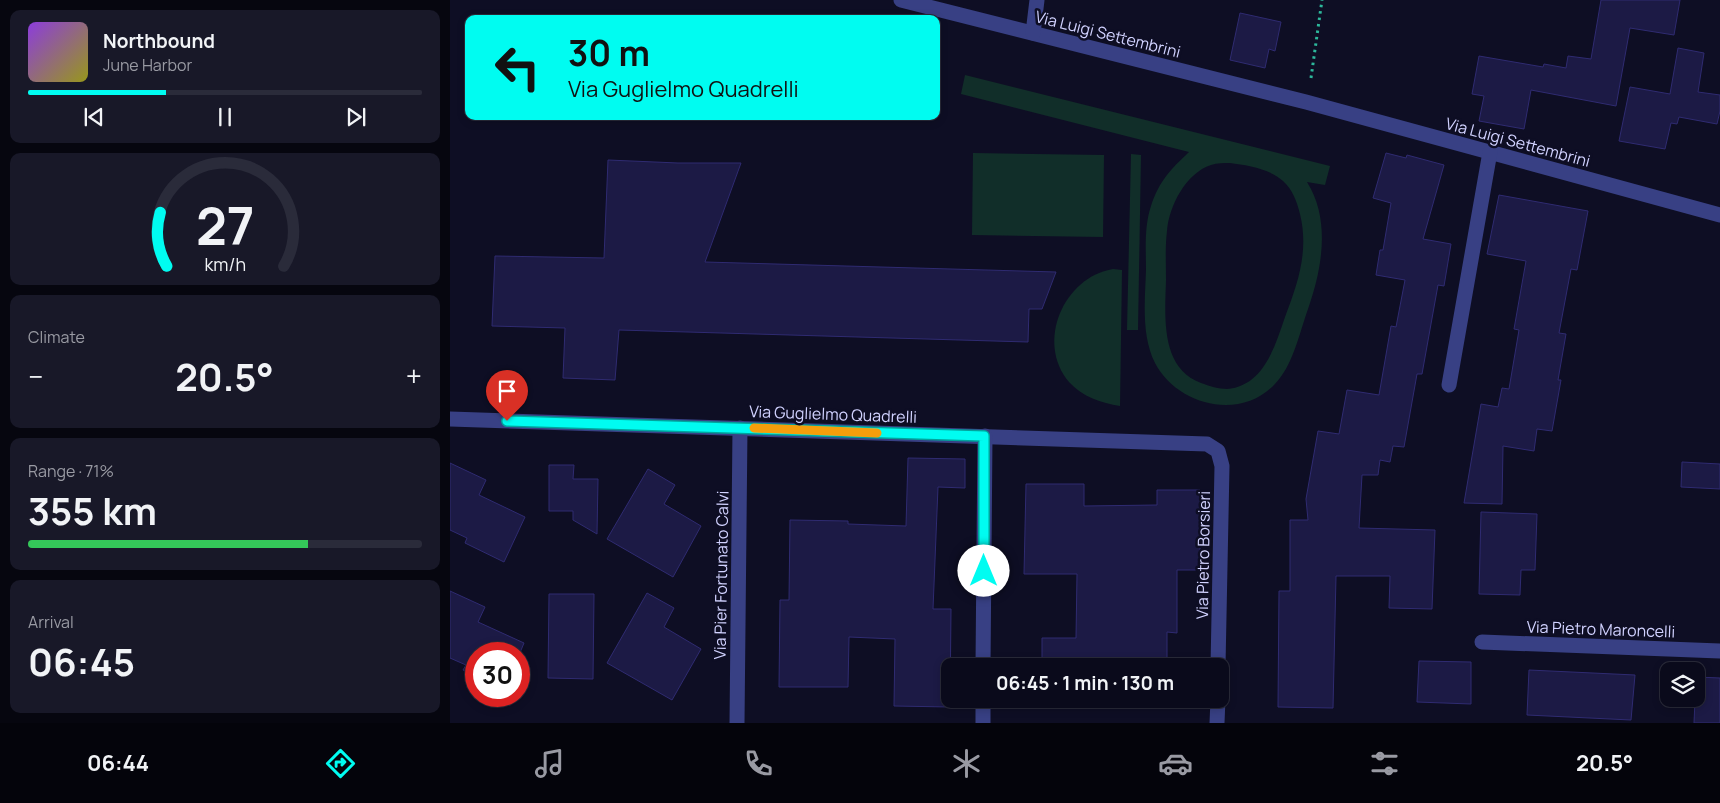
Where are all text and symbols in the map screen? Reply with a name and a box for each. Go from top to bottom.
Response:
street label: Via Luigi Settembrini [1033,5,1183,63]
text: Northbound [103,28,215,54]
text: 30 m [568,29,650,77]
icon: left [485,35,550,100]
text: June Harbor [103,54,192,76]
text: Via Guglielmo Quadrelli [568,74,799,104]
icon: previous [80,103,108,131]
icon: pause [211,103,239,131]
icon: next [342,103,370,131]
street label: Via Luigi Settembrini [1443,112,1593,172]
text: 27 [196,190,254,261]
text: km/h [204,252,246,276]
text: Climate [28,326,85,348]
text: 20.5° [175,350,274,402]
text: − [28,357,43,395]
text: + [406,357,422,395]
pin [486,370,528,421]
icon: arrive [493,377,521,405]
street label: Via Guglielmo Quadrelli [749,400,917,428]
text: Range · 71% [28,460,114,482]
text: 355 km [28,484,157,536]
street label: Via Pier Fortunato Calvi [709,490,733,660]
street label: Via Pietro Borsieri [1191,491,1215,619]
position arrow [957,544,1009,596]
text: Arrival [28,611,74,633]
street label: Via Pietro Maroncelli [1526,615,1676,643]
text: 06:45 [28,635,135,687]
speed limit sign: 30 [465,642,530,707]
map controls [1660,662,1705,707]
button: layers [1660,662,1705,707]
text: 06:45 · 1 min · 130 m [996,670,1174,696]
icon: directions [323,746,358,781]
icon: music [532,746,567,781]
icon: phone [741,746,776,781]
icon: climate [949,746,984,781]
icon: car [1158,746,1193,781]
icon: filters [1367,746,1402,781]
text: 06:44 [87,748,149,778]
text: 20.5° [1576,748,1633,778]

